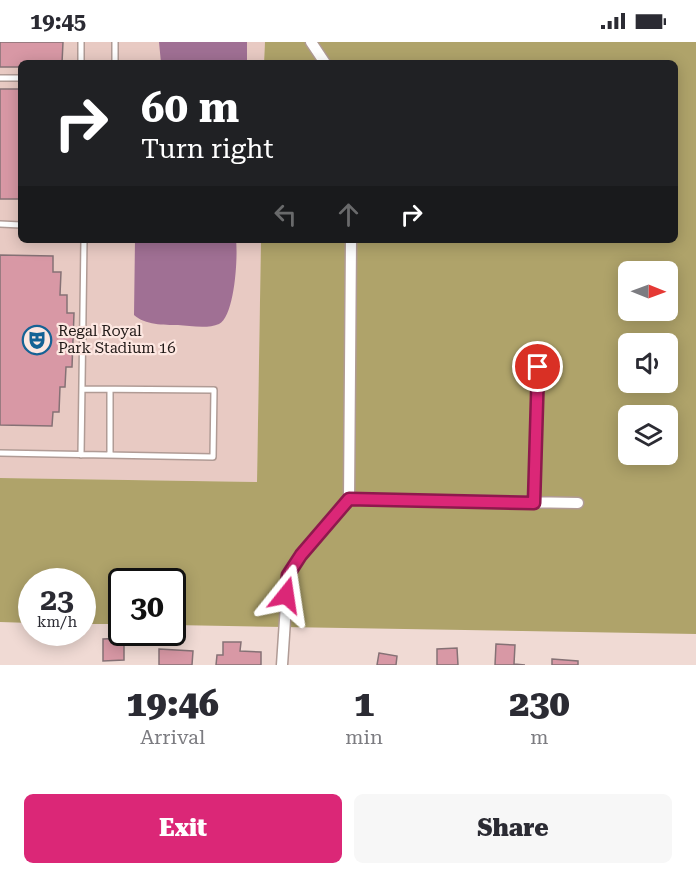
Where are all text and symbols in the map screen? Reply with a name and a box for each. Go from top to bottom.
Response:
text: 19:45 [30,9,86,34]
text: 60 m [141,83,239,132]
icon: right [42,84,120,162]
text: Turn right [141,133,274,165]
icon: left [269,198,302,231]
icon: ahead [332,198,365,231]
icon: right [395,198,428,231]
north arrow [618,261,678,321]
map controls [618,261,678,465]
place label: Regal Royal Park Stadium 16 [58,322,176,357]
theatre icon: Regal Royal Park Stadium 16 [21,324,53,356]
button: sound [618,333,678,393]
pin [512,341,563,392]
icon: arrive [521,350,554,383]
button: layers [618,405,678,465]
position arrow [254,563,318,627]
speed limit sign: 30 [108,568,186,646]
text: 23 [40,582,74,617]
text: km/h [37,613,77,631]
text: 19:46 [126,683,219,725]
text: 1 [354,683,374,725]
text: 230 [509,683,570,725]
text: Arrival [140,725,205,749]
text: min [345,725,383,749]
text: m [530,725,549,749]
button: Exit [24,794,342,863]
button: Share [354,794,672,863]

